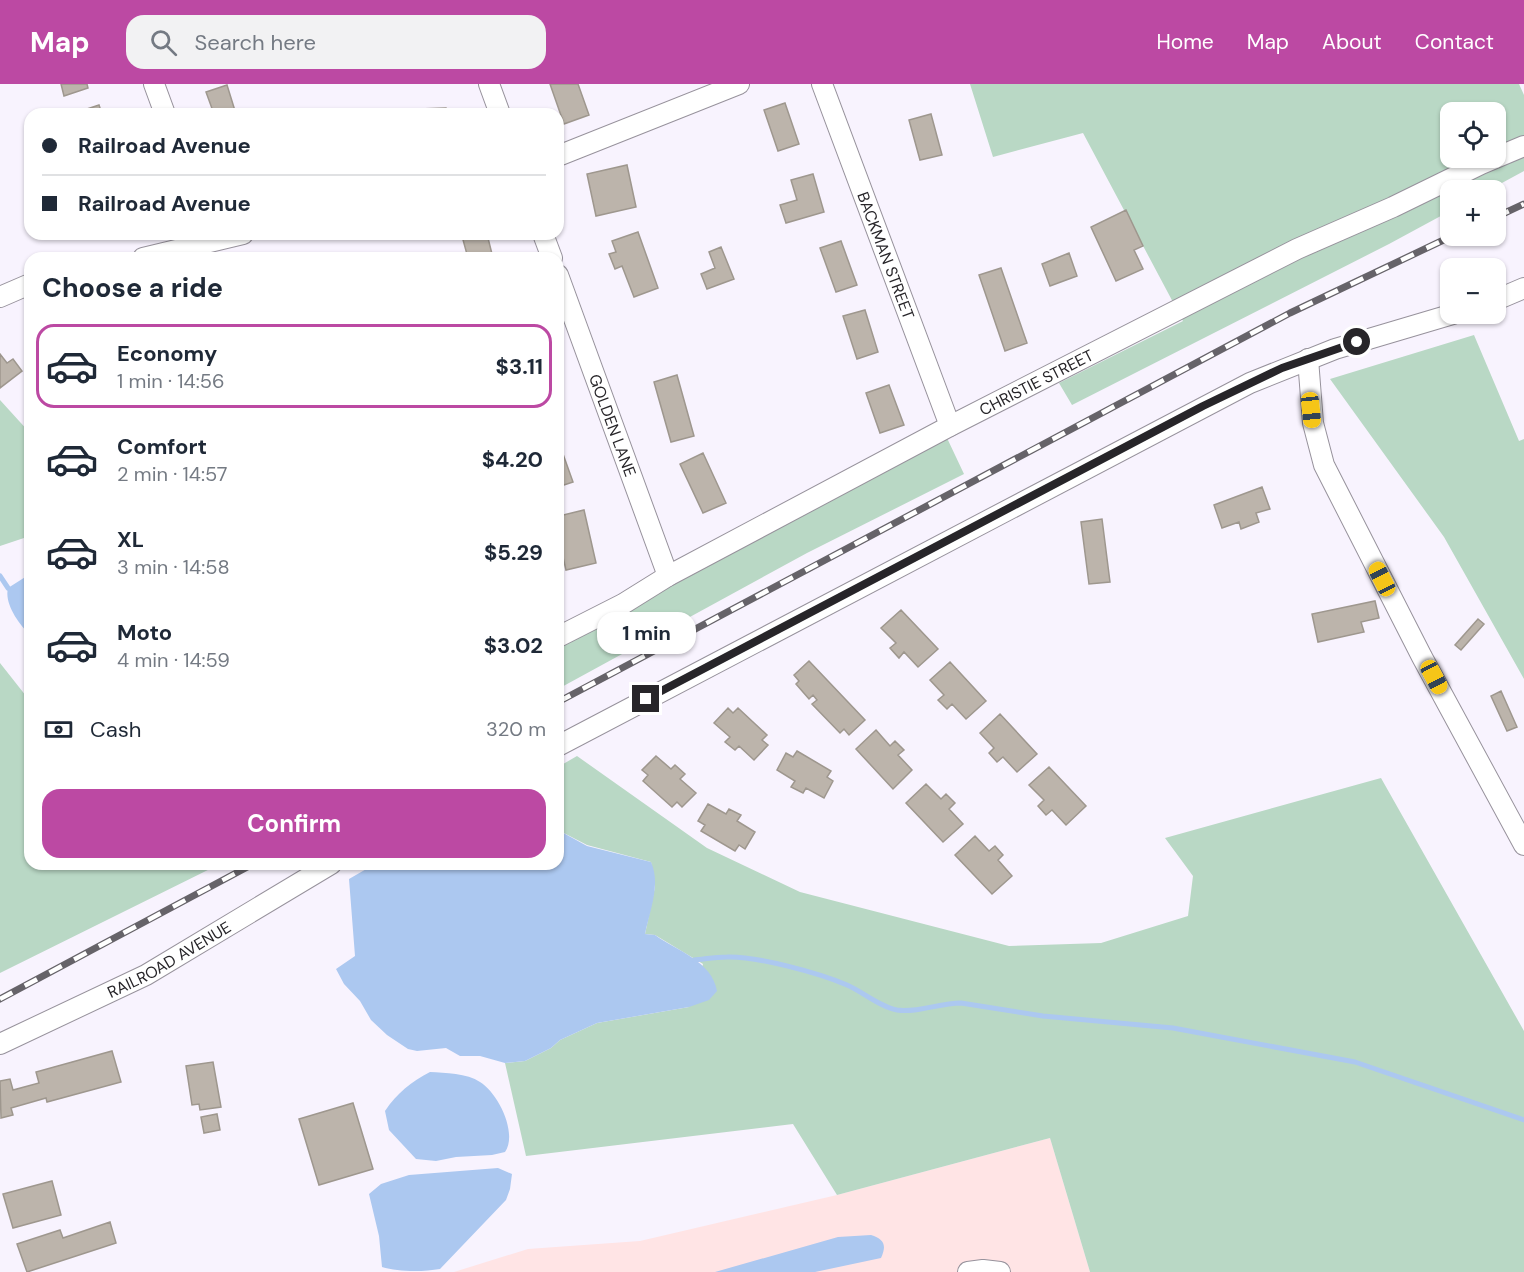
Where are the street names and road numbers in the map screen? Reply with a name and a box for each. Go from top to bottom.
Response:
street label: BACKMAN STREET [853,189,920,322]
street label: CHRISTIE STREET [976,344,1097,420]
street label: GOLDEN LANE [585,371,641,479]
street label: RAILROAD AVENUE [104,916,234,1002]

